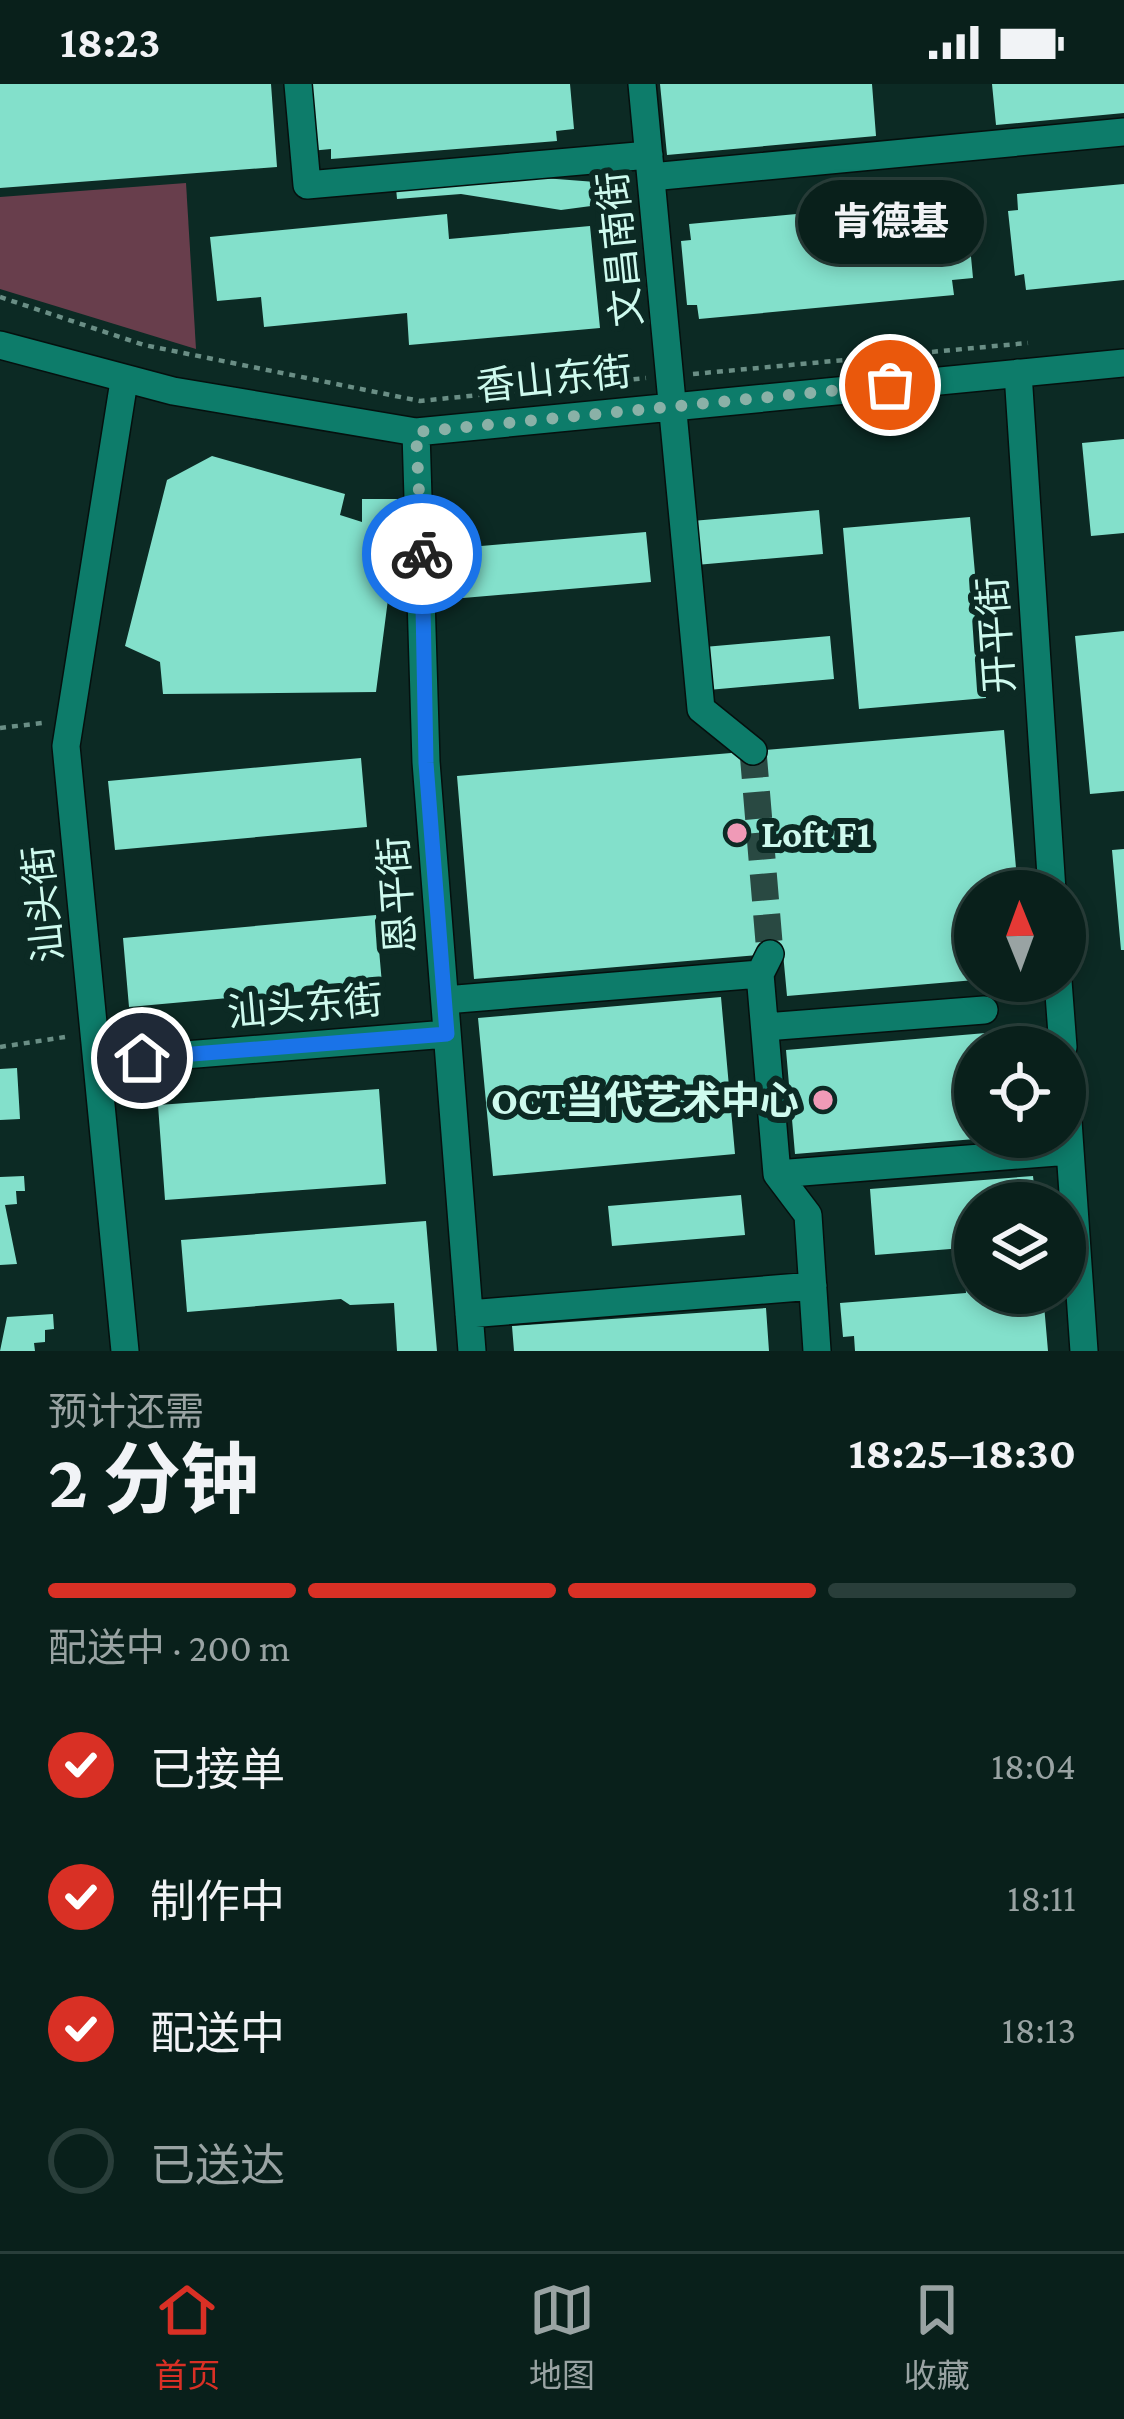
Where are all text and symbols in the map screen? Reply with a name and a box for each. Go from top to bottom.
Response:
text: 18:23 [60,17,160,67]
street label: 文昌南街 [590,169,650,329]
callout: 肯德基 [797,181,983,265]
text: 肯德基 [832,200,950,243]
pin [839,334,941,436]
street label: 香山东街 [474,349,634,409]
icon: bag [857,352,923,418]
courier [362,494,482,614]
icon: bike [389,521,455,587]
street label: 开平街 [970,575,1022,695]
place label: Loft F1 [761,812,871,855]
marker: Loft F1 [724,820,750,846]
street label: 恩平街 [371,835,423,955]
street label: 汕头街 [16,844,70,964]
north arrow [954,870,1086,1002]
map controls [954,870,1086,1314]
street label: 汕头东街 [225,978,385,1034]
pin [91,1007,193,1109]
icon: home [109,1025,175,1091]
button: locate [954,1026,1086,1158]
place label: OCT当代艺术中心 [491,1079,799,1122]
marker: OCT当代艺术中心 [810,1087,836,1113]
button: layers [954,1182,1086,1314]
text: 预计还需 [48,1390,204,1433]
text: 18:25–18:30 [849,1428,1076,1478]
text: 2 分钟 [48,1437,259,1524]
text: 配送中 · 200 m [48,1626,290,1669]
icon: check [48,1732,114,1798]
text: 18:04 [991,1744,1076,1787]
text: 已接单 [150,1745,285,1795]
icon: check [48,1864,114,1930]
text: 18:11 [1007,1876,1076,1919]
text: 制作中 [150,1877,285,1927]
icon: check [48,1996,114,2062]
text: 18:13 [1002,2008,1076,2051]
text: 配送中 [150,2009,285,2059]
text: 已送达 [150,2141,285,2191]
tab: 首页 [154,2277,220,2397]
tab: 地图 [529,2277,595,2397]
tab: 收藏 [904,2277,970,2397]

